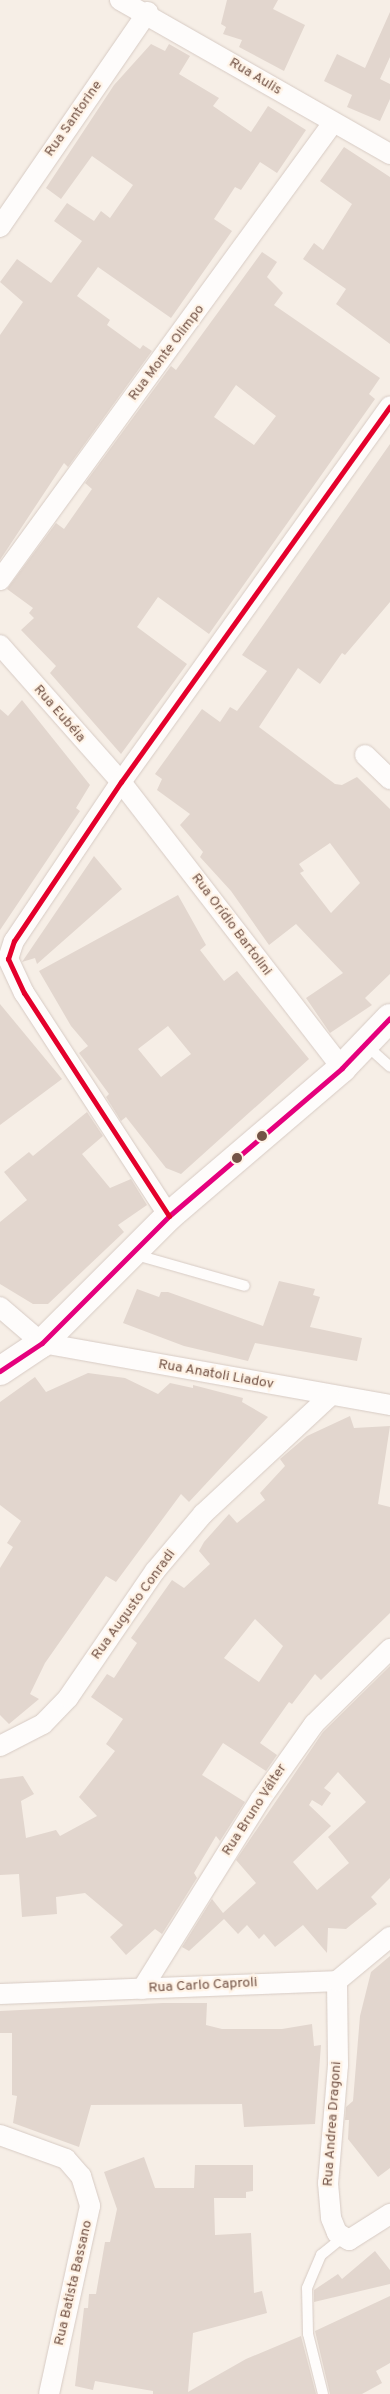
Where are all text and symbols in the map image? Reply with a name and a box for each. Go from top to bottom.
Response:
street label: Rua Aulis [225,55,285,99]
street label: Rua Santorine [42,78,106,160]
street label: Rua Monte Olimpo [125,302,209,404]
street label: Rua Eubéia [30,682,88,746]
street label: Rua Orídio Bartolini [187,871,275,979]
unlabelled marker [257,1131,267,1141]
unlabelled marker [232,1153,242,1163]
street label: Rua Anatoli Liadov [157,1357,275,1393]
street label: Rua Augusto Conradi [88,1546,180,1664]
street label: Rua Bruno Válter [219,1761,291,1859]
street label: Rua Carlo Caproli [148,1975,258,1997]
street label: Rua Andrea Dragoni [320,2061,346,2187]
street label: Rua Batista Bassano [51,2219,97,2347]

